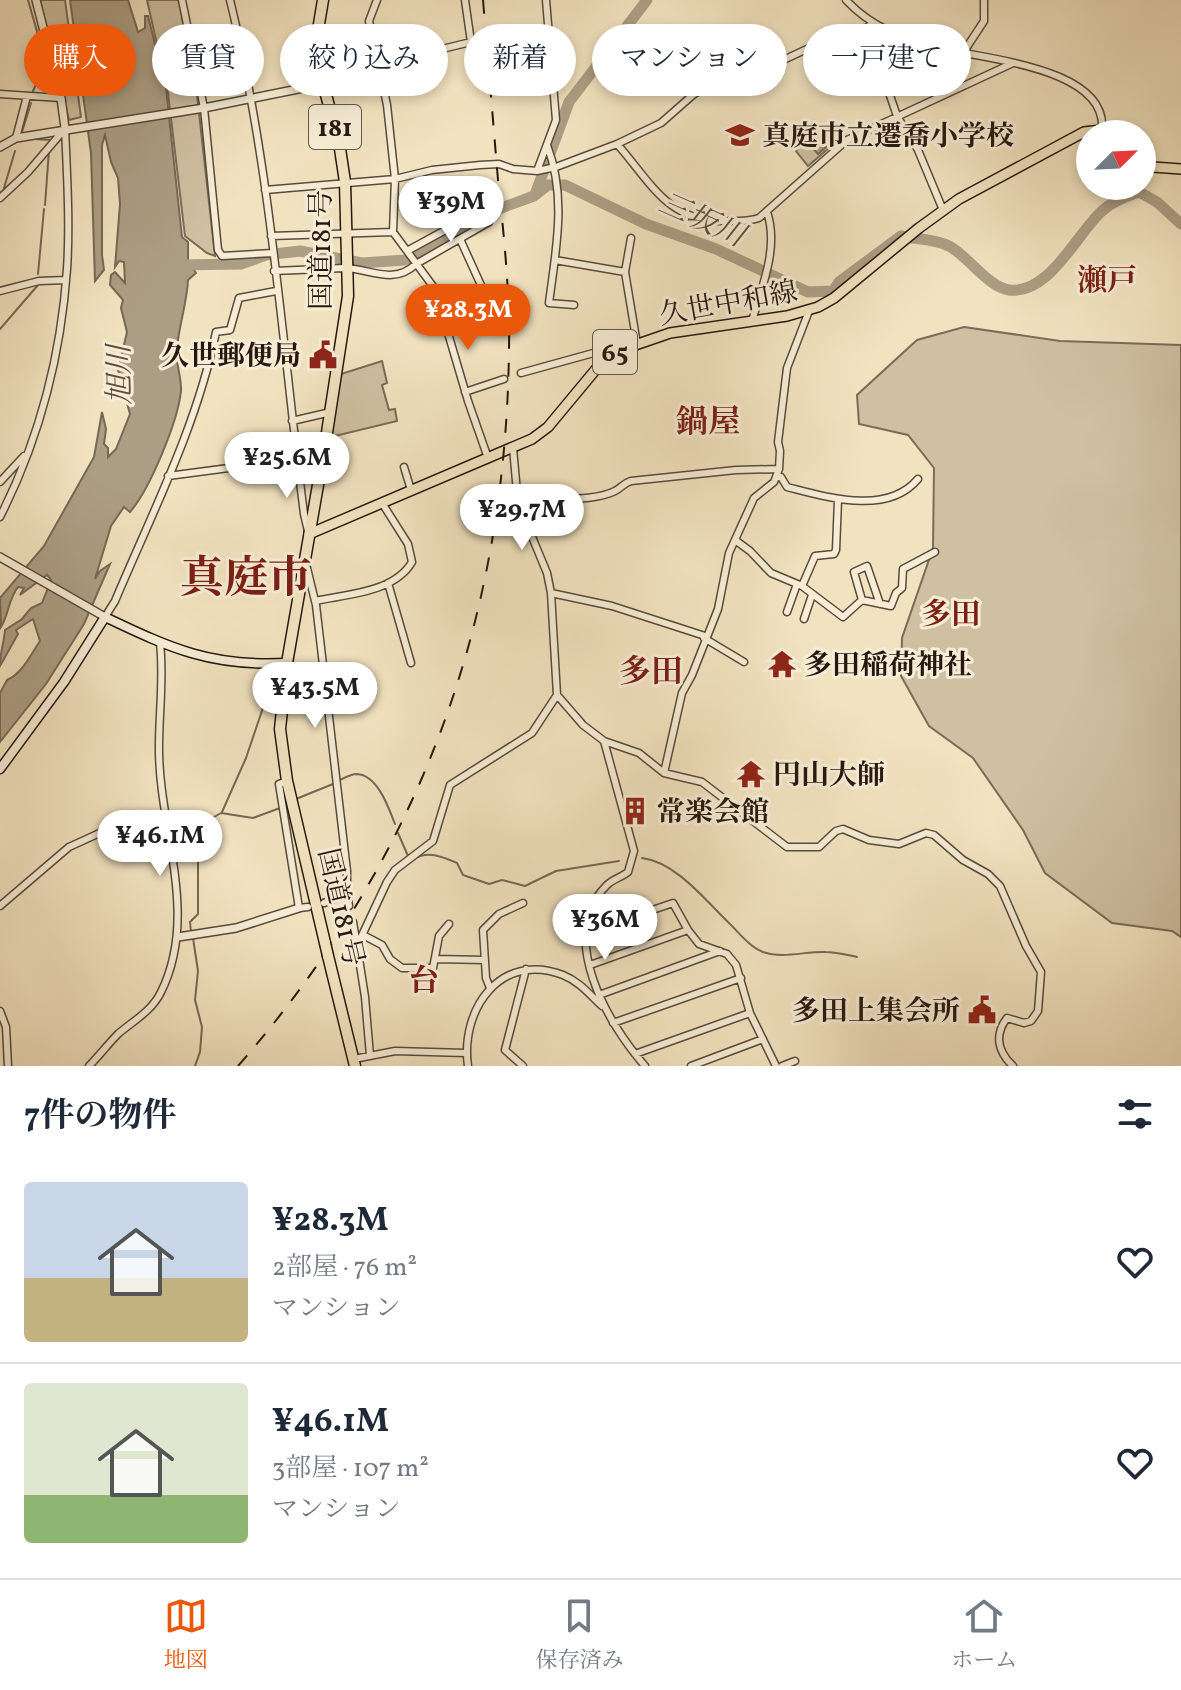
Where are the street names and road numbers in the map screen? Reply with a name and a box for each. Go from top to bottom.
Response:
road number: 181 [309,105,361,149]
street label: 国道181号 [303,190,342,310]
street label: 久世中和線 [656,273,801,336]
road number: 65 [593,330,637,374]
street label: 国道181号 [307,845,372,970]

